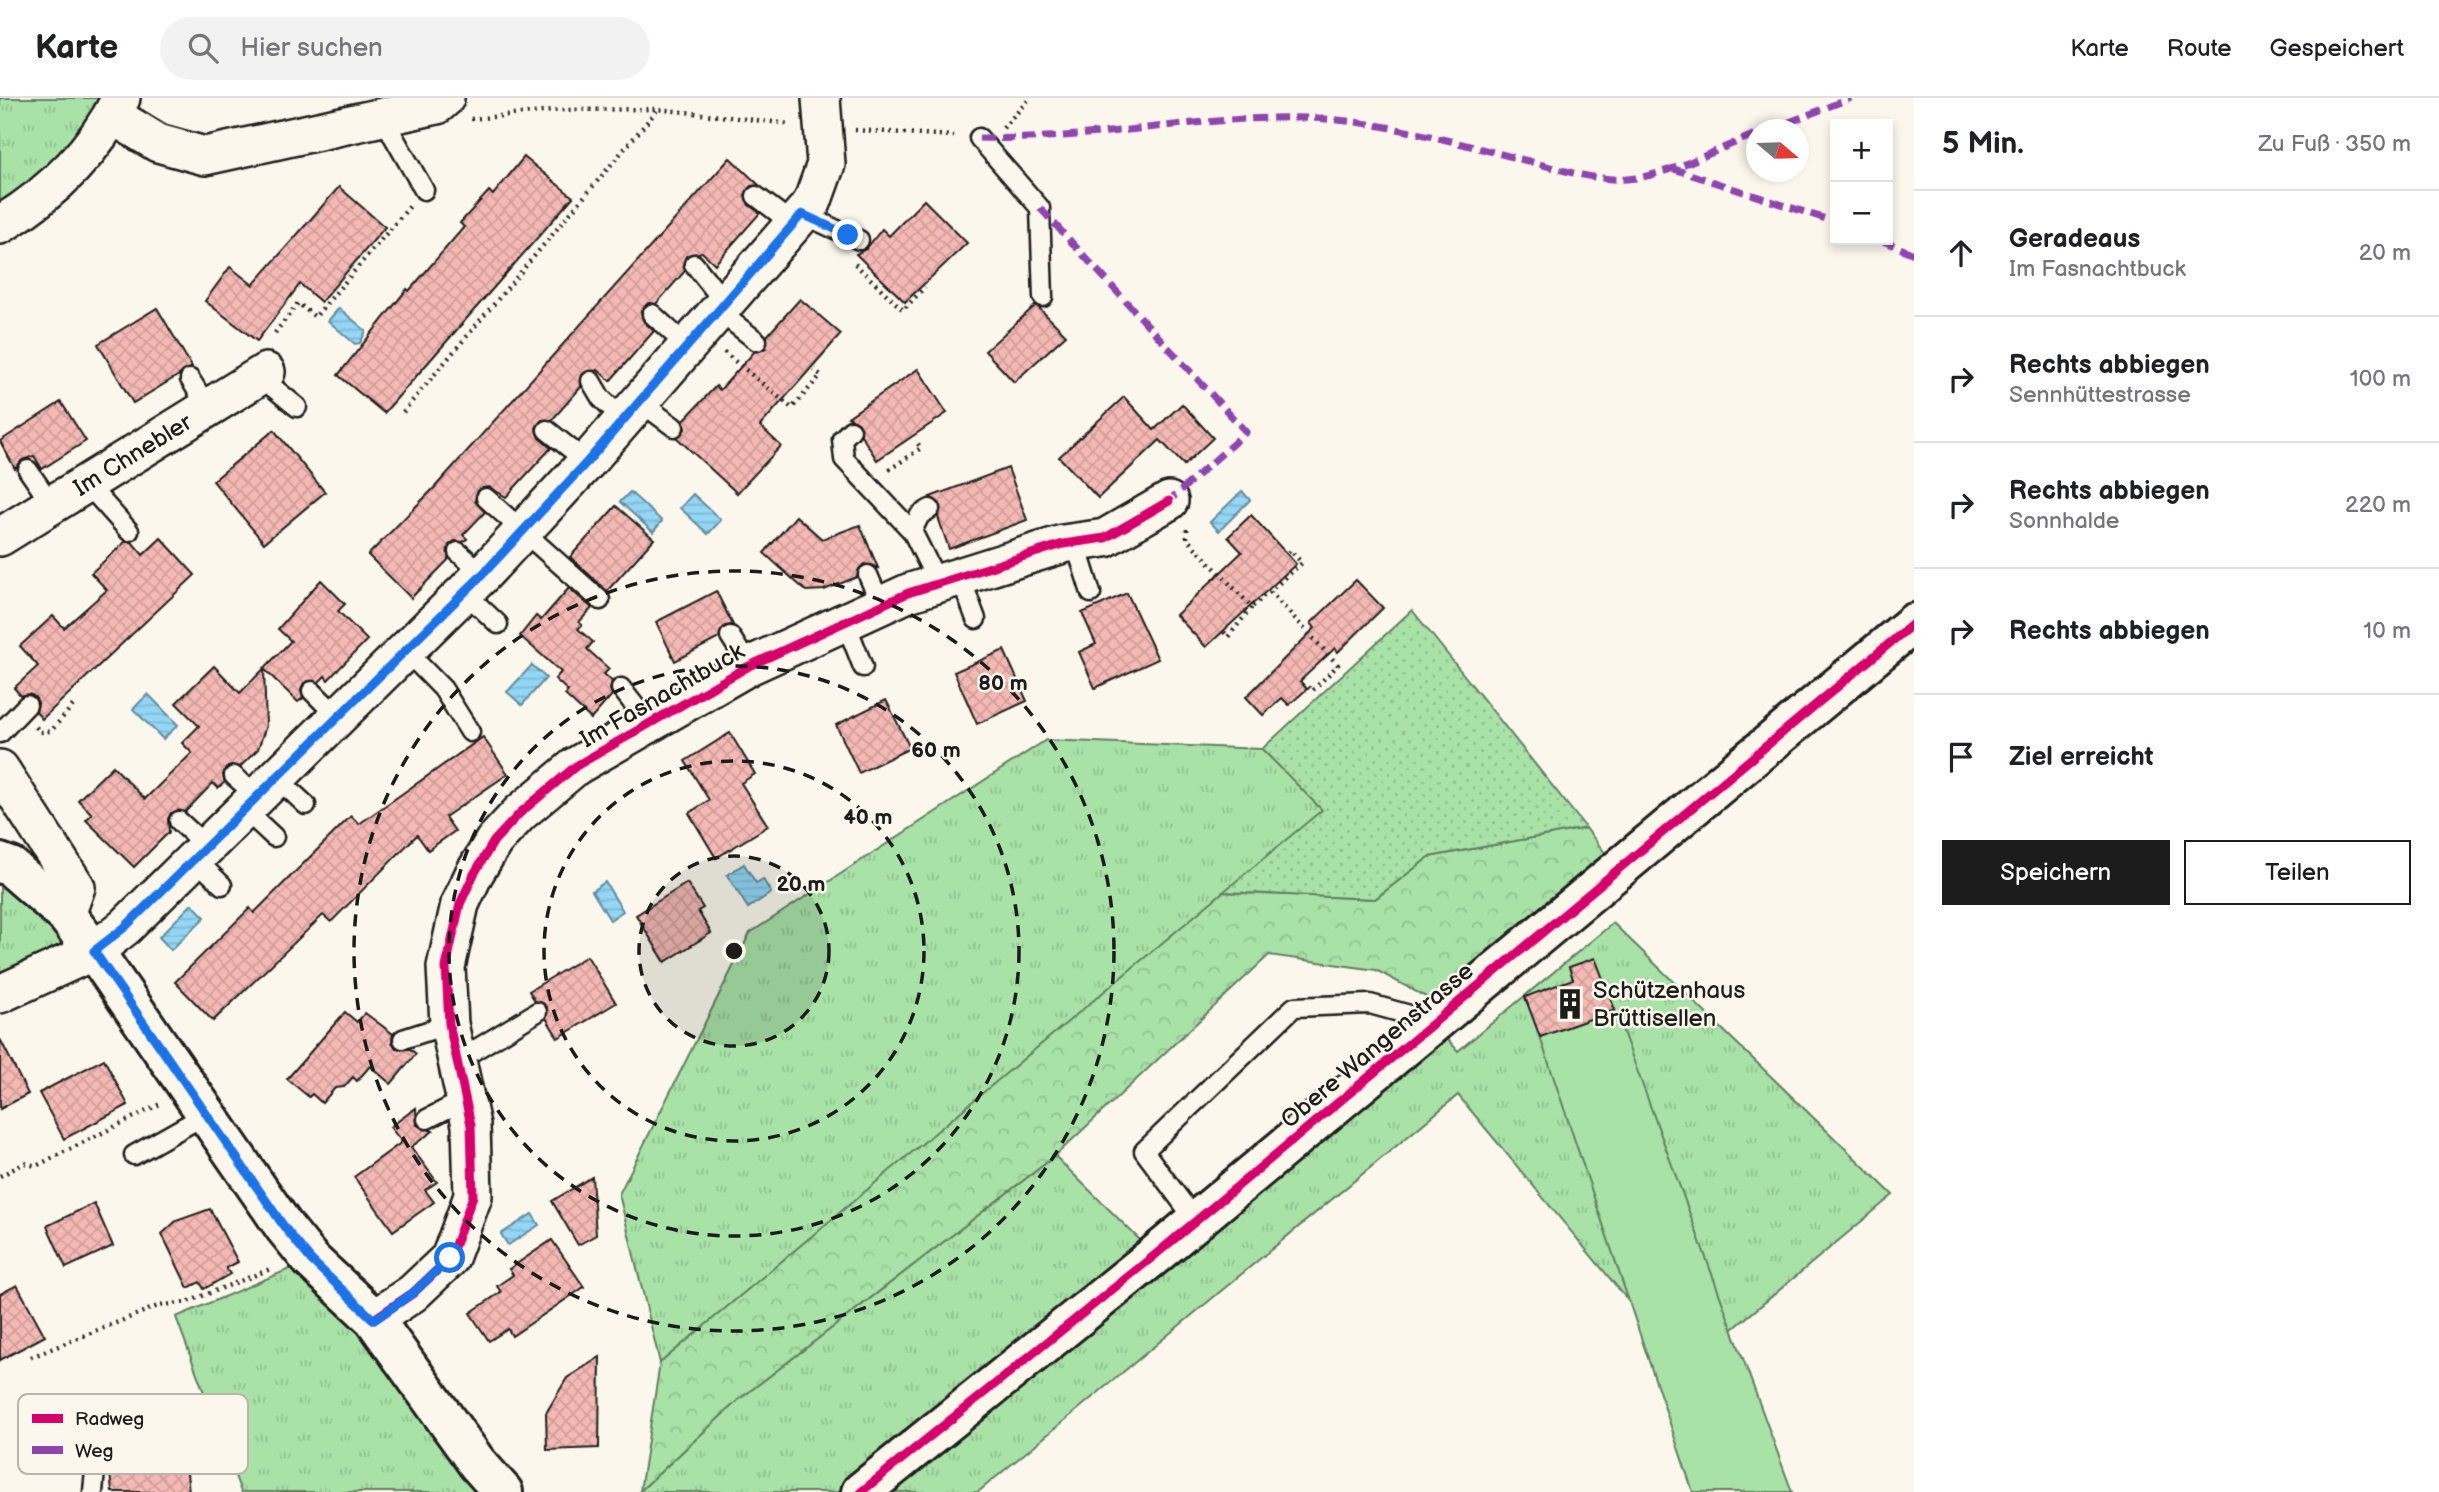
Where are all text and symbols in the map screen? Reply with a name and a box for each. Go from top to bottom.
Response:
search box [160,17,650,80]
text: Karte [35,28,118,68]
icon: search [184,29,222,67]
text: Hier suchen [240,33,383,64]
text: Karte [2070,34,2129,63]
text: Route [2167,34,2232,63]
text: Gespeichert [2270,34,2404,63]
north arrow [1746,119,1809,182]
map controls [1830,119,1893,245]
button: + [1830,119,1893,182]
text: 5 Min. [1942,126,2024,162]
text: Zu Fuß · 350 m [2258,130,2411,158]
button: − [1830,182,1893,245]
route end [832,219,863,250]
text: Geradeaus [2009,224,2140,255]
icon: ahead [1942,234,1980,272]
text: 20 m [2359,239,2411,267]
text: Im Fasnachtbuck [2009,255,2186,283]
text: Rechts abbiegen [2009,350,2210,381]
icon: right [1942,360,1980,398]
text: 100 m [2350,365,2411,393]
text: Sennhüttestrasse [2009,381,2191,409]
street label: Im Chnebler [68,408,197,503]
text: Rechts abbiegen [2009,476,2210,507]
icon: right [1942,486,1980,524]
text: 220 m [2345,491,2411,519]
text: Sonnhalde [2009,507,2119,535]
icon: right [1942,612,1980,650]
text: Rechts abbiegen [2009,616,2210,647]
text: 10 m [2363,617,2411,645]
street label: Im Fasnachtbuck [575,637,750,754]
text: 80 m [978,671,1028,696]
text: 60 m [911,738,961,763]
icon: arrive [1942,738,1980,776]
text: Ziel erreicht [2009,742,2153,773]
text: 40 m [843,805,893,830]
button: Speichern [1942,840,2170,905]
button: Teilen [2184,840,2411,905]
text: 20 m [777,872,825,897]
centre of rings [722,939,746,963]
street label: Obere Wangenstrasse [1275,956,1479,1134]
place label: Schützenhaus Brüttisellen [1593,976,1745,1033]
building icon: Schützenhaus Brüttisellen [1553,987,1587,1021]
route start [434,1242,465,1273]
legend [18,1394,248,1474]
text: Radweg [75,1408,144,1431]
text: Weg [75,1440,113,1463]

